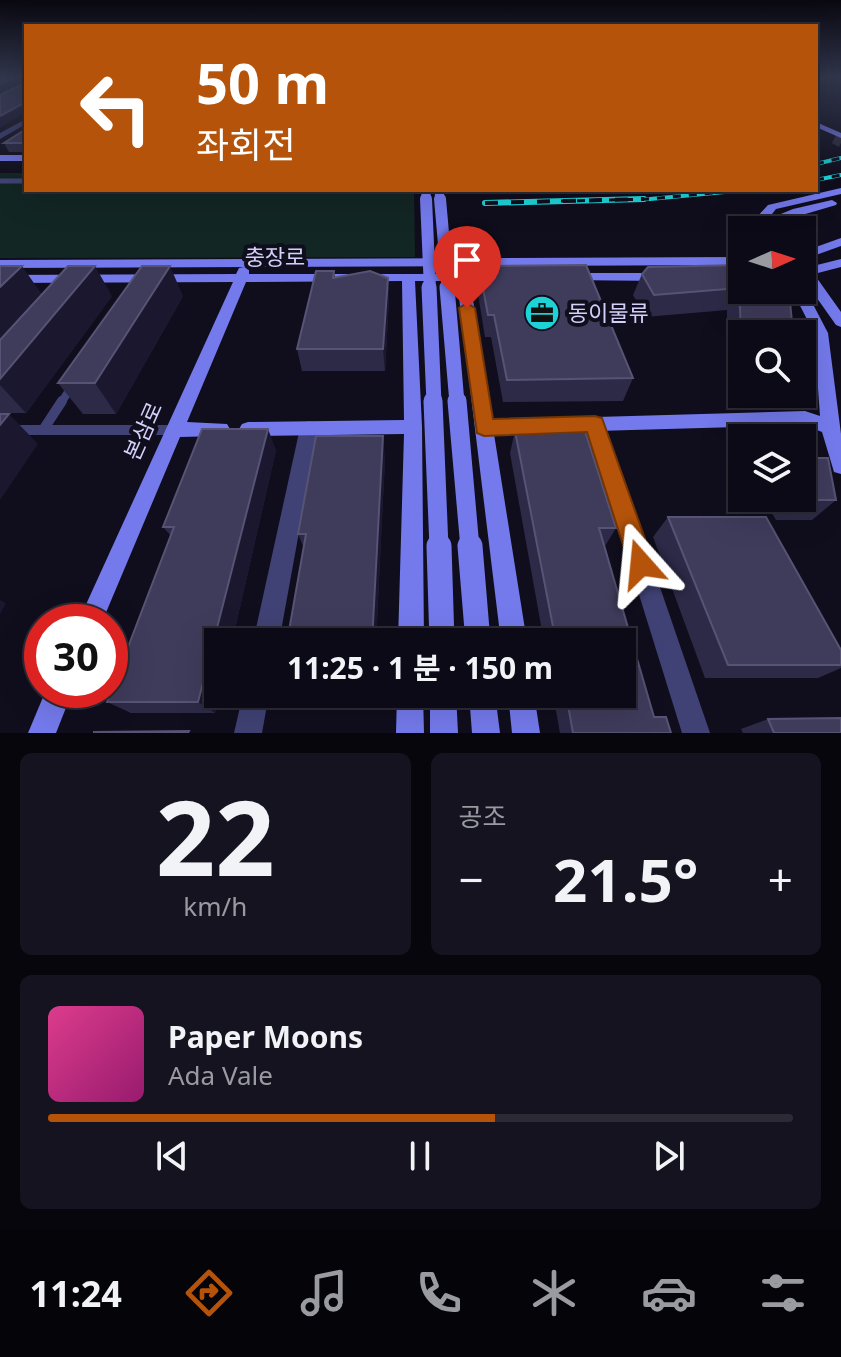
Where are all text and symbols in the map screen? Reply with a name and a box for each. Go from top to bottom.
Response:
text: 50 m [196,44,329,120]
icon: left [64,56,168,160]
text: 좌회전 [196,120,295,169]
north arrow [728,216,816,304]
map controls [728,216,816,512]
pin [433,226,501,308]
icon: arrive [445,238,489,282]
street label: 충장로 [245,241,305,271]
office icon: 동이물류 [523,294,561,332]
place label: 동이물류 [568,297,649,327]
button: search [728,320,816,408]
street label: 본삼로 [116,397,168,464]
button: layers [728,424,816,512]
position arrow [599,522,683,606]
speed limit sign: 30 [24,604,128,708]
text: 11:25 · 1 분 · 150 m [287,647,553,688]
text: 22 [156,765,275,906]
text: 공조 [459,798,506,834]
text: 21.5° [553,838,698,920]
text: − [459,849,484,909]
text: + [768,849,793,909]
text: km/h [183,888,247,924]
text: Paper Moons [168,1016,363,1057]
text: Ada Vale [168,1057,273,1093]
icon: previous [150,1134,194,1178]
icon: pause [398,1134,442,1178]
icon: next [647,1134,691,1178]
icon: directions [181,1265,237,1321]
icon: music [296,1265,352,1321]
icon: phone [411,1265,467,1321]
icon: climate [526,1265,582,1321]
icon: car [641,1265,697,1321]
icon: filters [755,1265,811,1321]
text: 11:24 [29,1269,122,1318]

